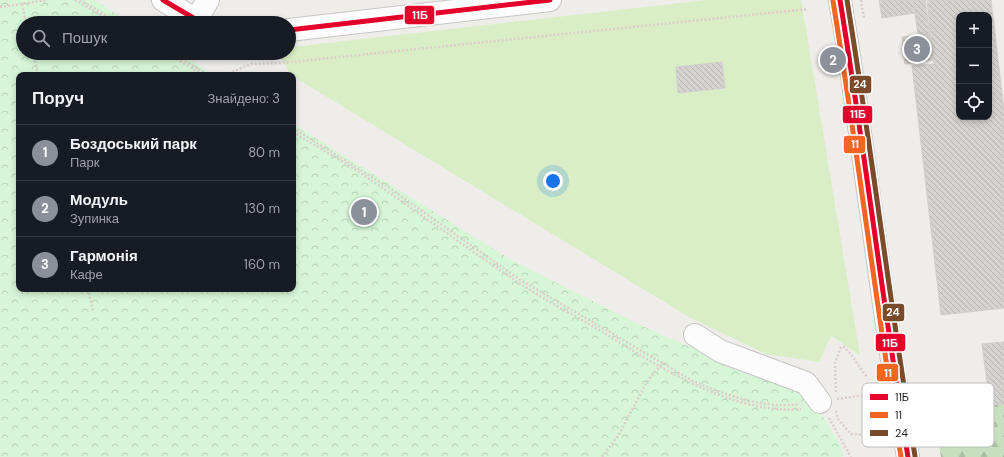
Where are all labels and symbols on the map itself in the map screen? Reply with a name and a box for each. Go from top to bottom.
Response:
line badge: 11Б [404,5,435,25]
text: 11Б [412,8,428,22]
pin: 3 [904,34,930,64]
pin: 2 [820,45,846,75]
line badge: 24 [849,75,872,94]
text: 24 [853,77,867,91]
line badge: 11Б [842,105,873,124]
text: 11Б [850,107,866,121]
line badge: 11 [843,135,866,154]
text: 11 [851,137,859,151]
your location [543,171,563,191]
pin: 1 [351,197,377,227]
line badge: 24 [882,303,905,322]
text: 24 [886,305,900,319]
line badge: 11Б [875,333,906,352]
text: 11Б [882,336,898,350]
line badge: 11 [876,363,899,382]
text: 11 [884,366,892,380]
legend [862,383,994,447]
text: 11Б [895,390,909,404]
text: 11 [895,408,902,422]
text: 24 [895,426,908,440]

